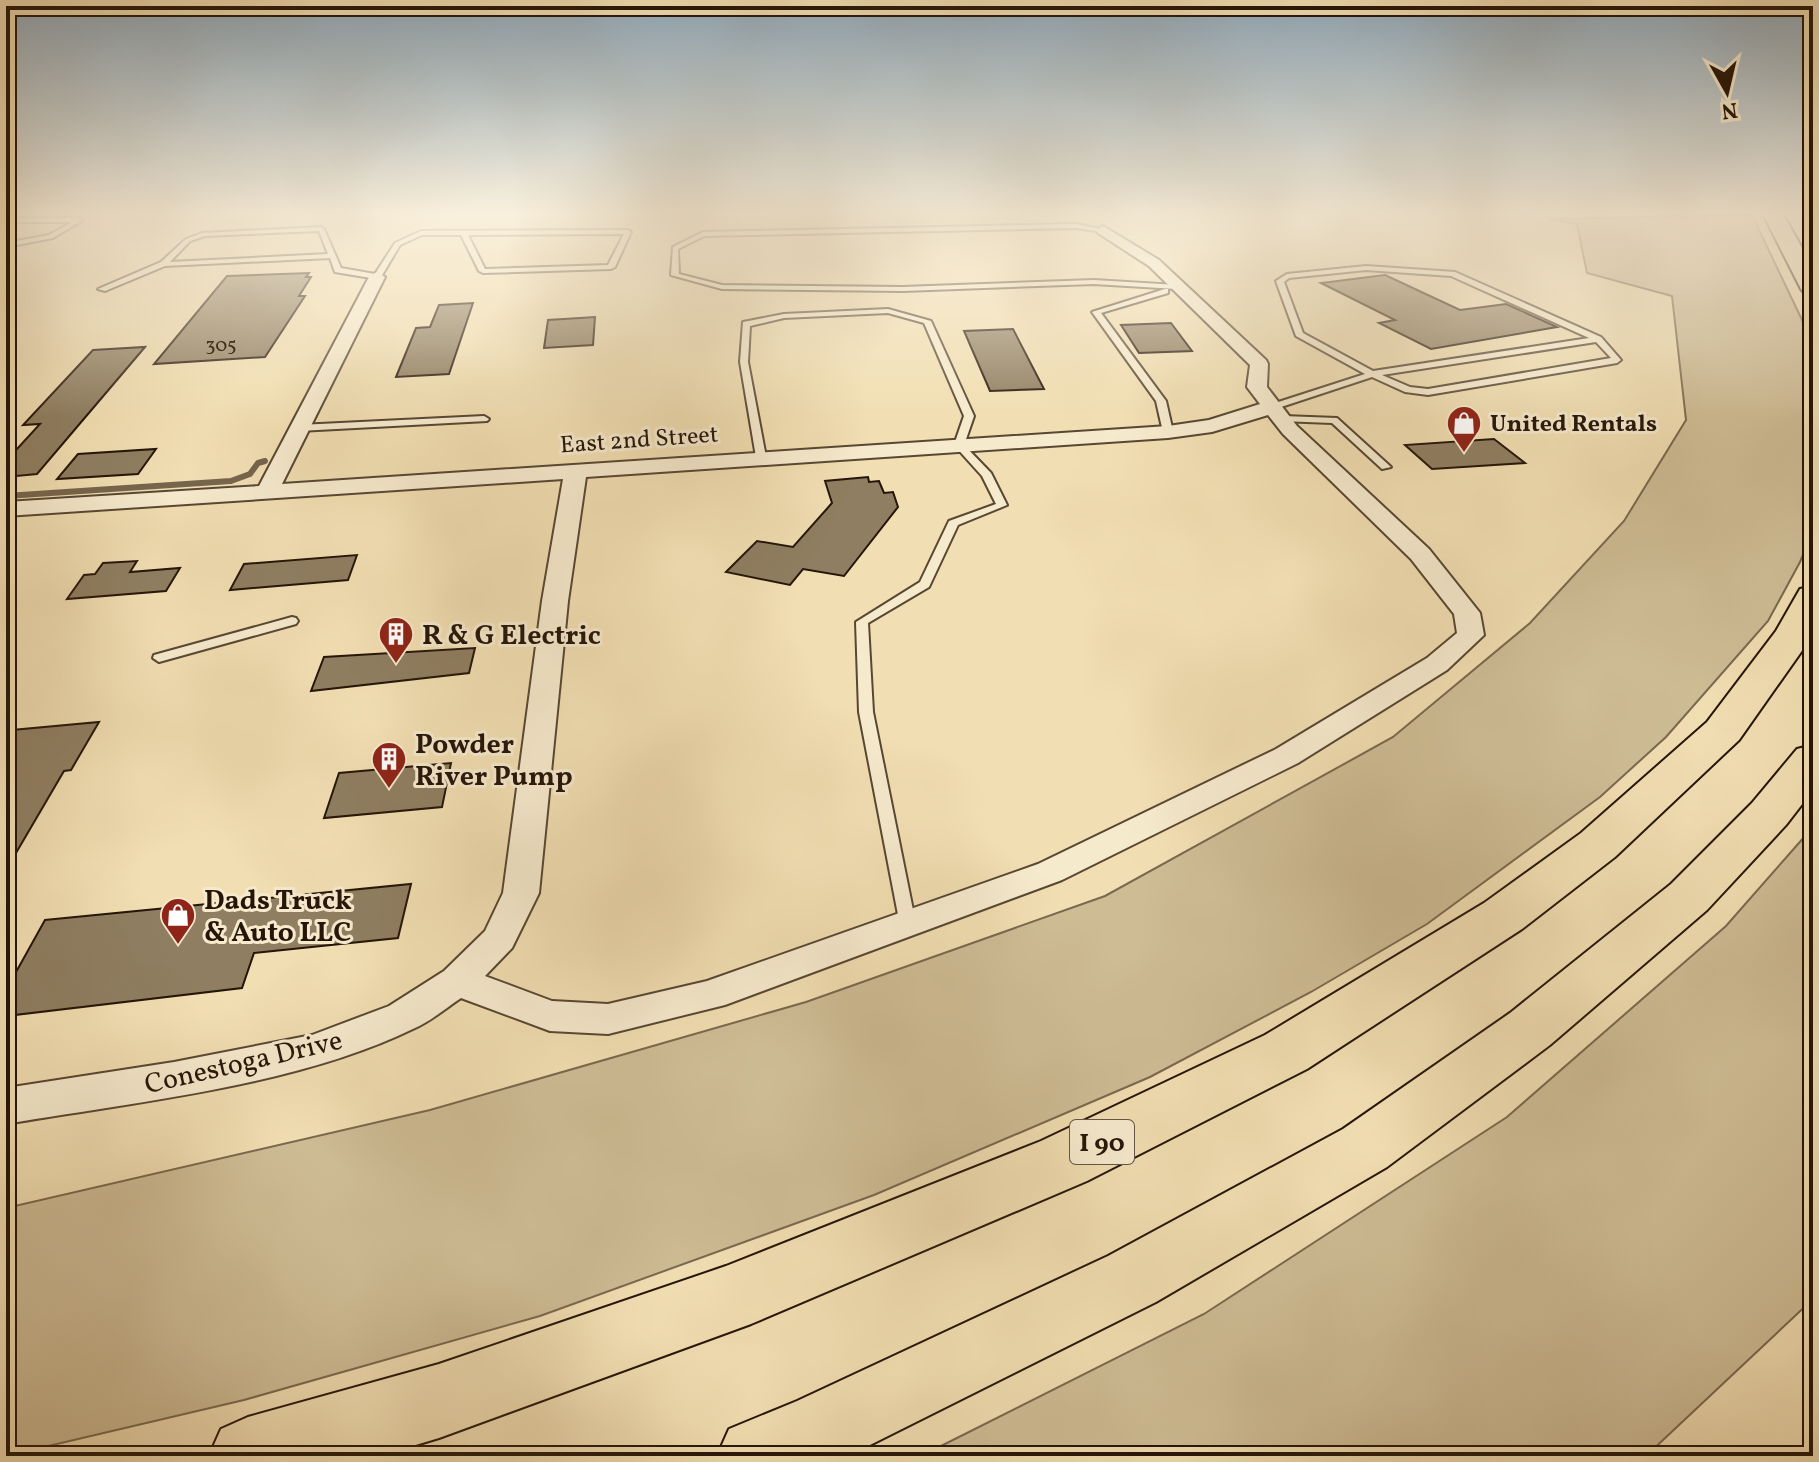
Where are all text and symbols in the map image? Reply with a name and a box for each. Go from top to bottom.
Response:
north arrow [1687,52,1767,132]
text: N [1719,93,1740,126]
house number: 305 [205,332,237,360]
shop icon: United Rentals [1445,404,1483,454]
place label: United Rentals [1490,408,1657,442]
street label: East 2nd Street [559,419,719,463]
building icon: R & G Electric [377,615,415,665]
place label: R & G Electric [422,617,601,656]
place label: Powder River Pump [415,726,573,797]
building icon: Powder River Pump [370,740,408,790]
place label: Dads Truck & Auto LLC [204,882,352,953]
shop icon: Dads Truck & Auto LLC [159,896,197,946]
street label: Conestoga Drive [141,1022,346,1105]
road number: I 90 [1070,1120,1134,1164]

